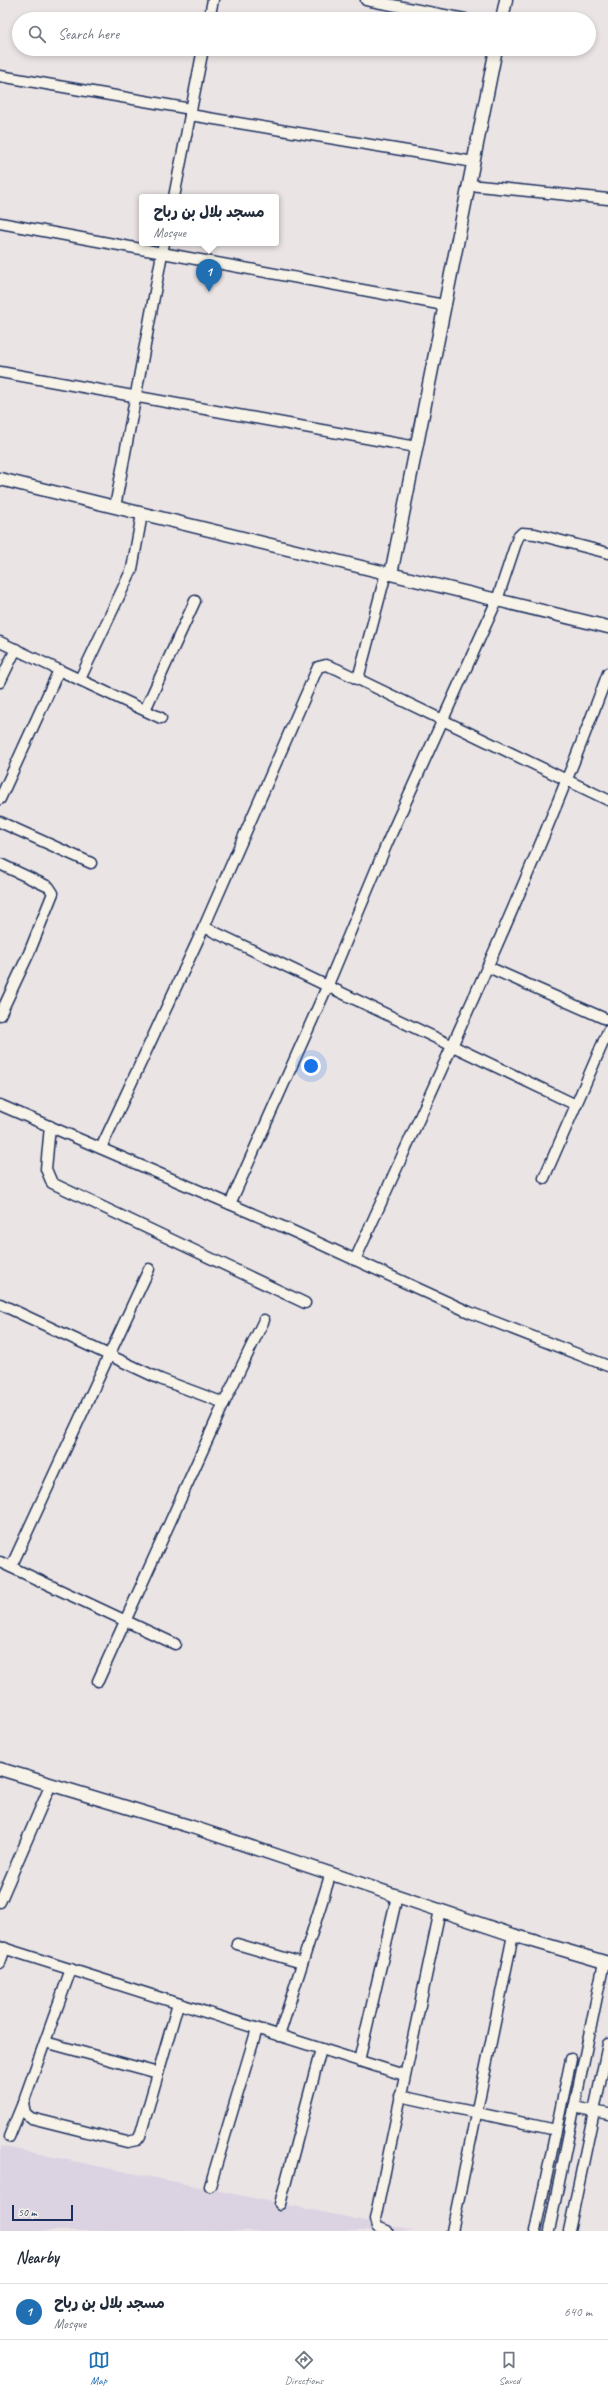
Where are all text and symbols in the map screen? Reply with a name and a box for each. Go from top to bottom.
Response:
search box [12,12,596,56]
icon: search [26,23,48,45]
text: Search here [58,25,119,44]
popup [139,194,279,246]
text: مسجد بلال بن رباح [154,203,264,222]
text: Mosque [154,225,186,241]
pin: 1 [196,259,222,292]
your location [301,1056,321,1076]
scale bar [12,2203,73,2222]
text: 50 m [18,2205,37,2219]
text: Nearby [16,2247,59,2268]
text: مسجد بلال بن رباح [54,2294,165,2313]
text: 1 [26,2304,32,2320]
text: 640 m [564,2304,592,2320]
text: Mosque [54,2316,86,2332]
tab: Map [88,2349,110,2387]
tab: Directions [285,2349,323,2387]
tab: Saved [498,2349,520,2387]

